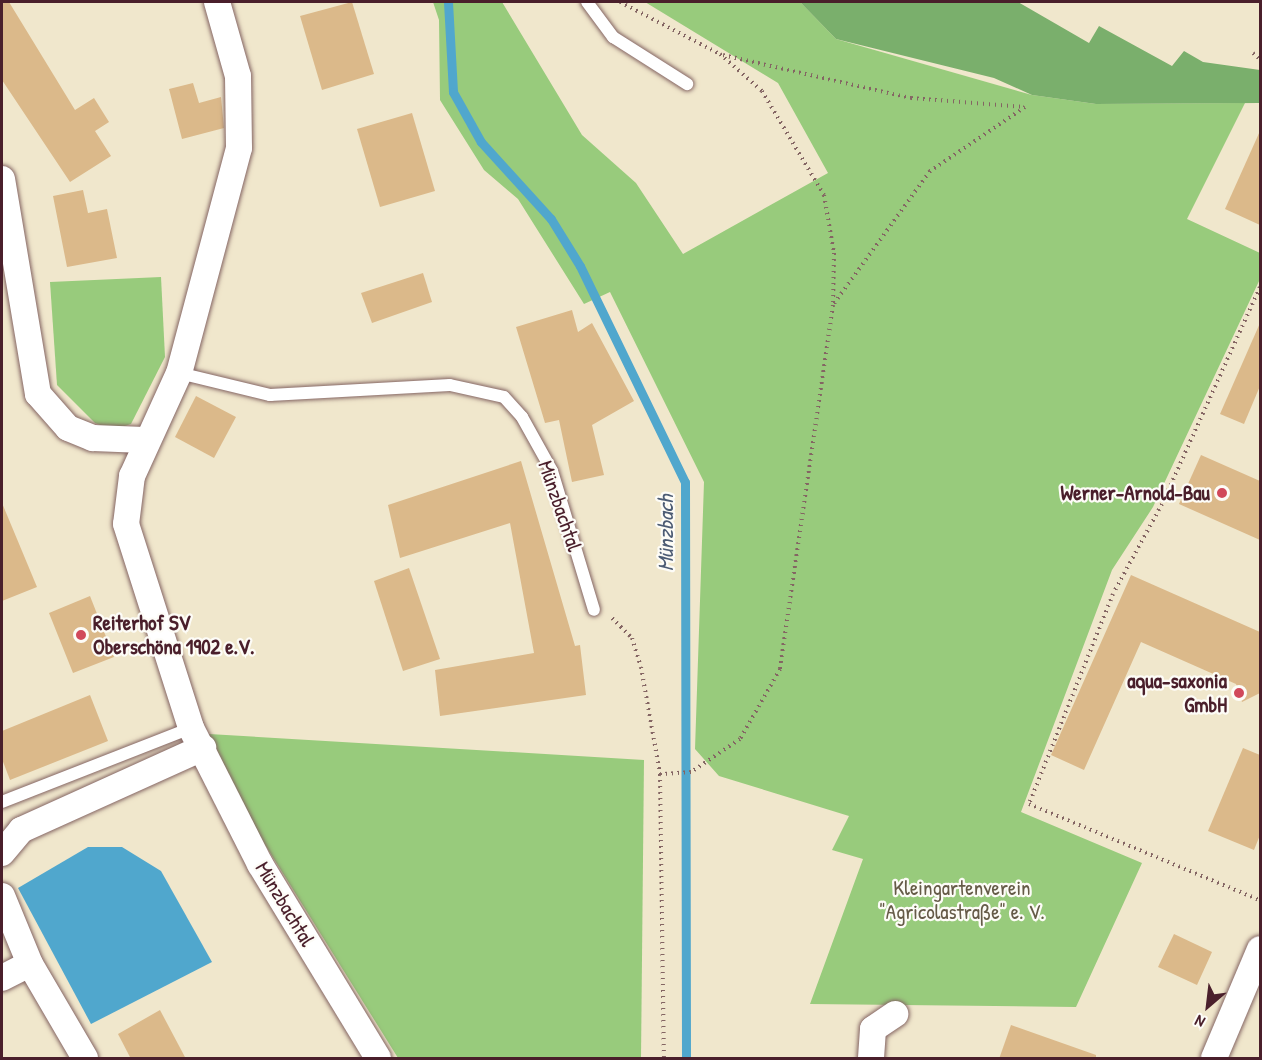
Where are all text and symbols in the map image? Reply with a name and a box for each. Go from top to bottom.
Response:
street label: Münzbachtal [533,457,587,555]
place label: Werner-Arnold-Bau [1060,480,1210,506]
marker: Werner-Arnold-Bau [1215,486,1229,500]
water label: Münzbach [653,495,679,571]
place label: Reiterhof SV Oberschöna 1902 e.V. [93,610,254,660]
marker: Reiterhof SV Oberschöna 1902 e.V. [74,628,88,642]
place label: aqua-saxonia GmbH [1127,668,1227,718]
marker: aqua-saxonia GmbH [1232,686,1246,700]
street label: Münzbachtal [250,857,320,951]
park label: Kleingartenverein "Agricolastraße" e. V. [879,875,1045,925]
north arrow [1178,976,1238,1036]
text: N [1191,1010,1208,1034]

